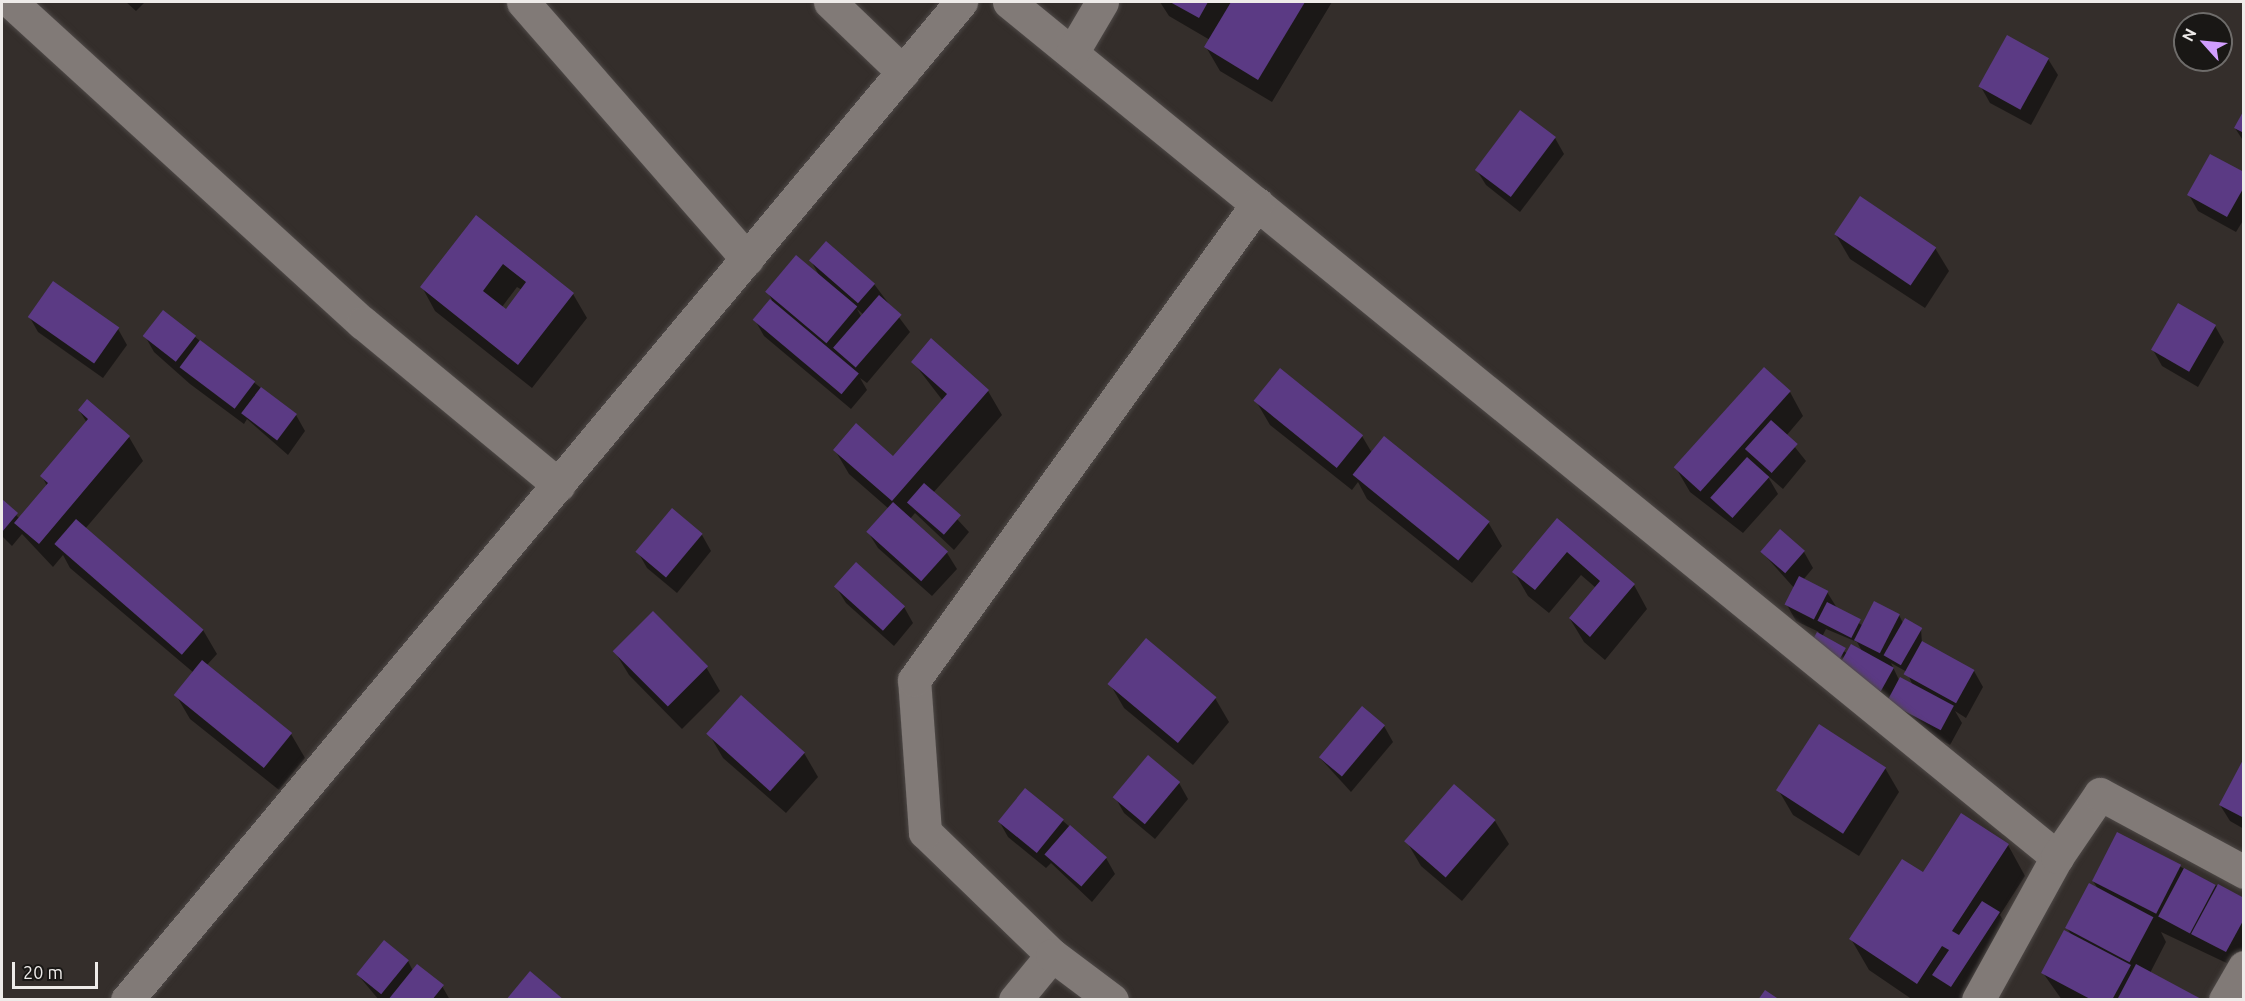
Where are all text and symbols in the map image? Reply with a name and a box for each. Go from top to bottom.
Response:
north arrow [2173,12,2233,72]
text: N [2178,25,2199,44]
scale bar [15,950,100,988]
text: 20 m [23,962,63,982]

